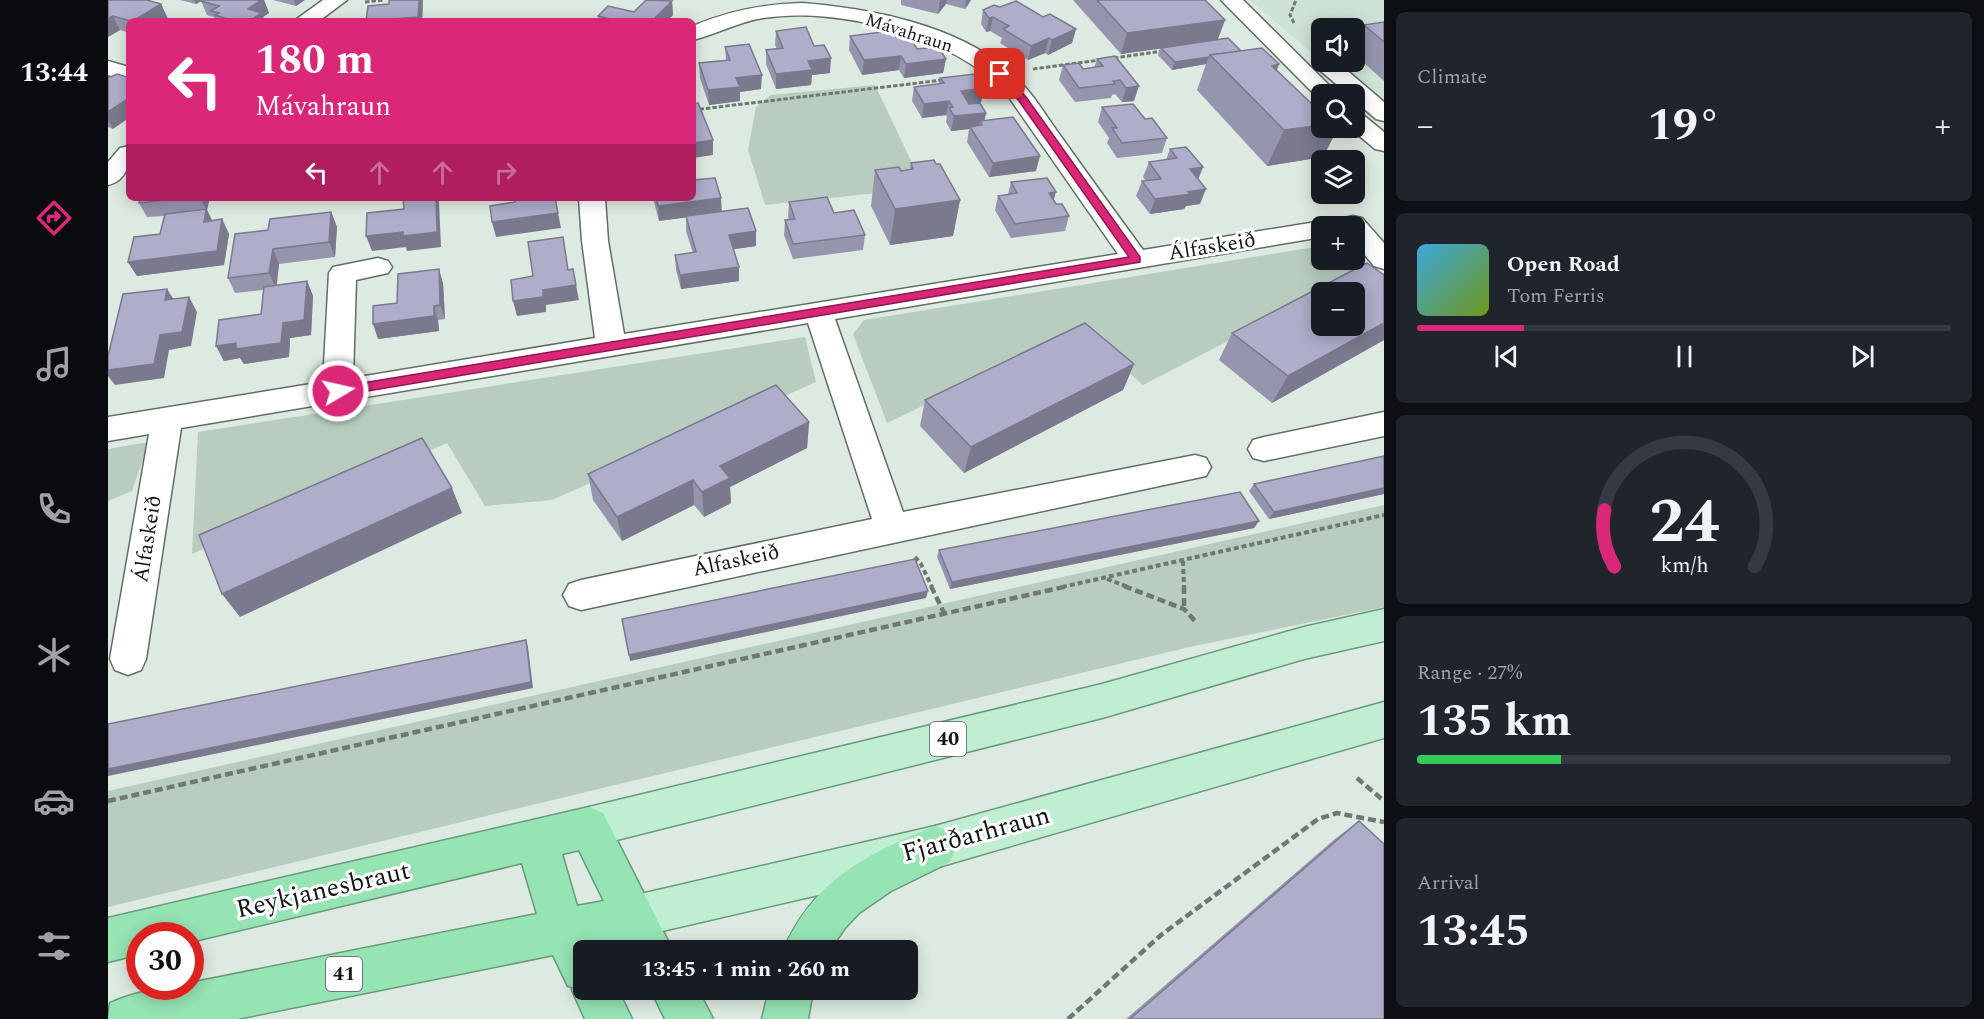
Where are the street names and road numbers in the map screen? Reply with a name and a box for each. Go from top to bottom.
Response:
street label: Mávahraun [862,6,956,60]
street label: Álfaskeið [1166,224,1258,270]
street label: Álfaskeið [125,493,171,585]
street label: Álfaskeið [690,536,782,586]
road number: 40 [930,722,966,756]
street label: Fjarðarhraun [897,795,1055,873]
street label: Reykjanesbraut [232,851,414,929]
road number: 41 [326,957,362,991]

